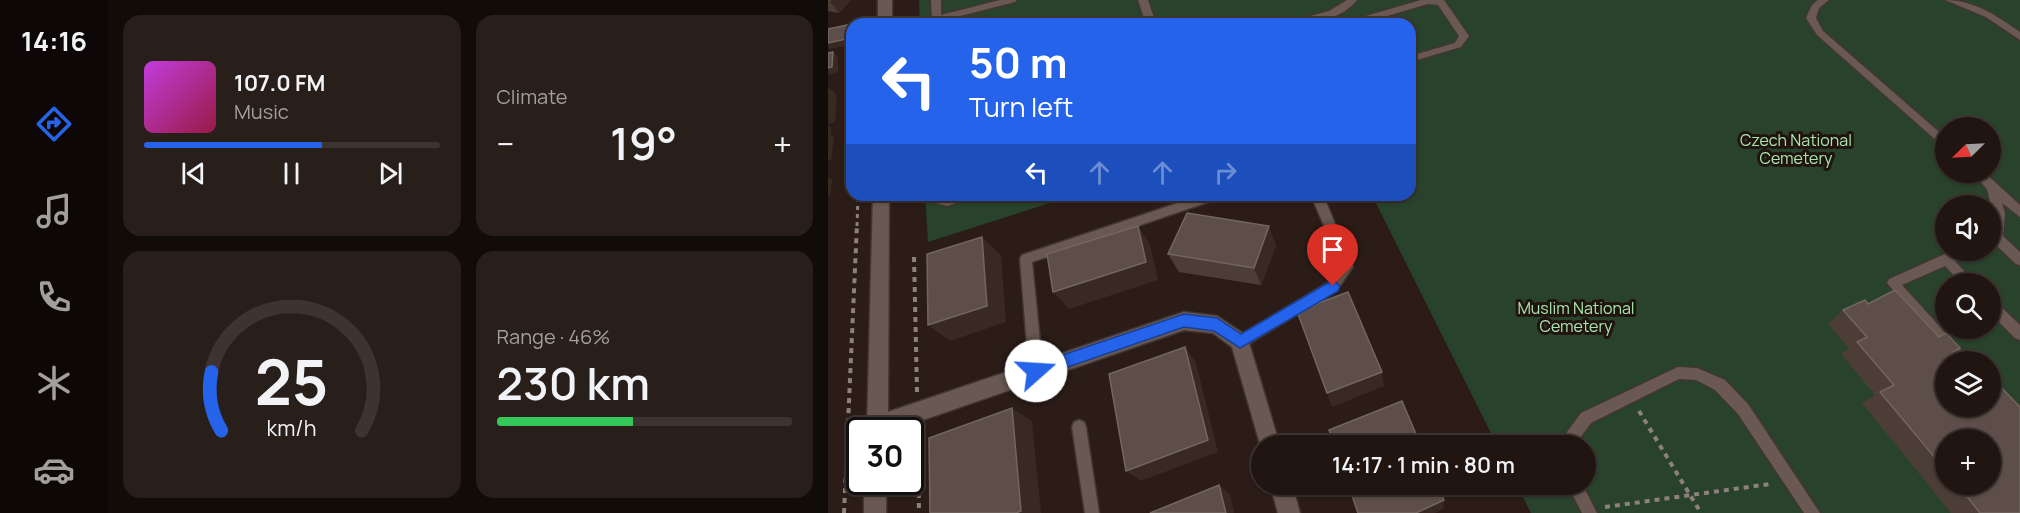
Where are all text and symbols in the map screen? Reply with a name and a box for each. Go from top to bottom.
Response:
text: 14:16 [21,22,87,59]
text: 50 m [969,33,1067,91]
icon: left [870,42,948,120]
text: 107.0 FM [234,68,325,98]
text: Climate [497,83,568,110]
text: Turn left [969,88,1073,125]
text: Music [234,98,289,125]
icon: directions [33,103,75,145]
text: 19° [610,112,677,174]
north arrow [1935,117,2001,183]
map controls [1935,117,2001,495]
text: − [497,121,514,166]
text: + [773,121,792,166]
park label: Czech National Cemetery [1740,129,1852,169]
icon: left [1020,156,1053,189]
icon: ahead [1083,156,1116,189]
icon: ahead [1146,156,1179,189]
icon: right [1209,156,1242,189]
icon: previous [177,157,210,190]
icon: pause [275,157,308,190]
icon: next [374,157,407,190]
icon: music [33,190,75,232]
button: sound [1935,195,2001,261]
pin [1307,224,1358,286]
icon: arrive [1316,233,1349,266]
button: search [1935,273,2001,339]
icon: phone [33,276,75,318]
park label: Muslim National Cemetery [1517,297,1635,337]
text: Range · 46% [497,323,610,350]
text: 25 [255,338,329,424]
position arrow [1004,339,1068,403]
button: layers [1935,351,2001,417]
text: 230 km [497,352,650,414]
icon: climate [33,362,75,404]
text: km/h [267,414,317,443]
speed limit sign: 30 [846,417,924,495]
button: + [1935,429,2001,495]
icon: car [33,449,75,491]
text: 14:17 · 1 min · 80 m [1332,450,1515,480]

